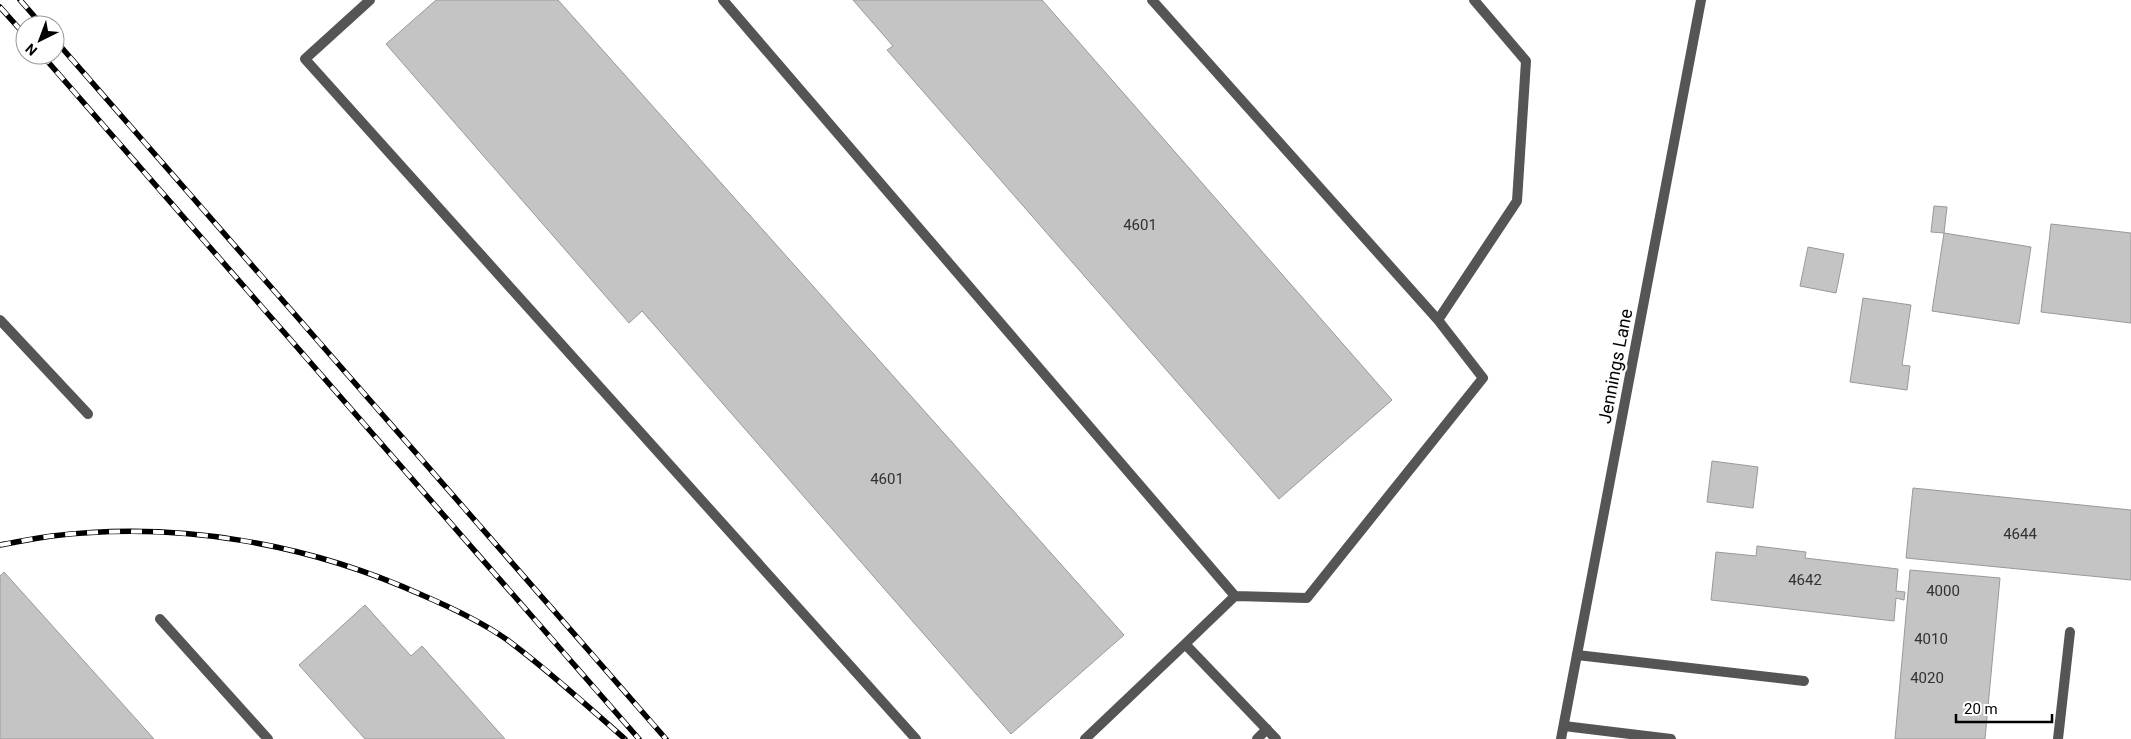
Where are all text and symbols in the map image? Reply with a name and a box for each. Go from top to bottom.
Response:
north arrow [15,15,65,65]
text: N [22,40,40,59]
house number: 4601 [1123,216,1157,234]
street label: Jennings Lane [1594,307,1636,425]
house number: 4601 [870,470,904,488]
house number: 4644 [2003,525,2037,543]
house number: 4642 [1788,571,1822,589]
house number: 4000 [1926,582,1960,600]
house number: 4010 [1914,630,1948,648]
house number: 4020 [1910,669,1944,687]
scale bar [1956,692,2052,724]
text: 20 m [1964,700,1998,718]

